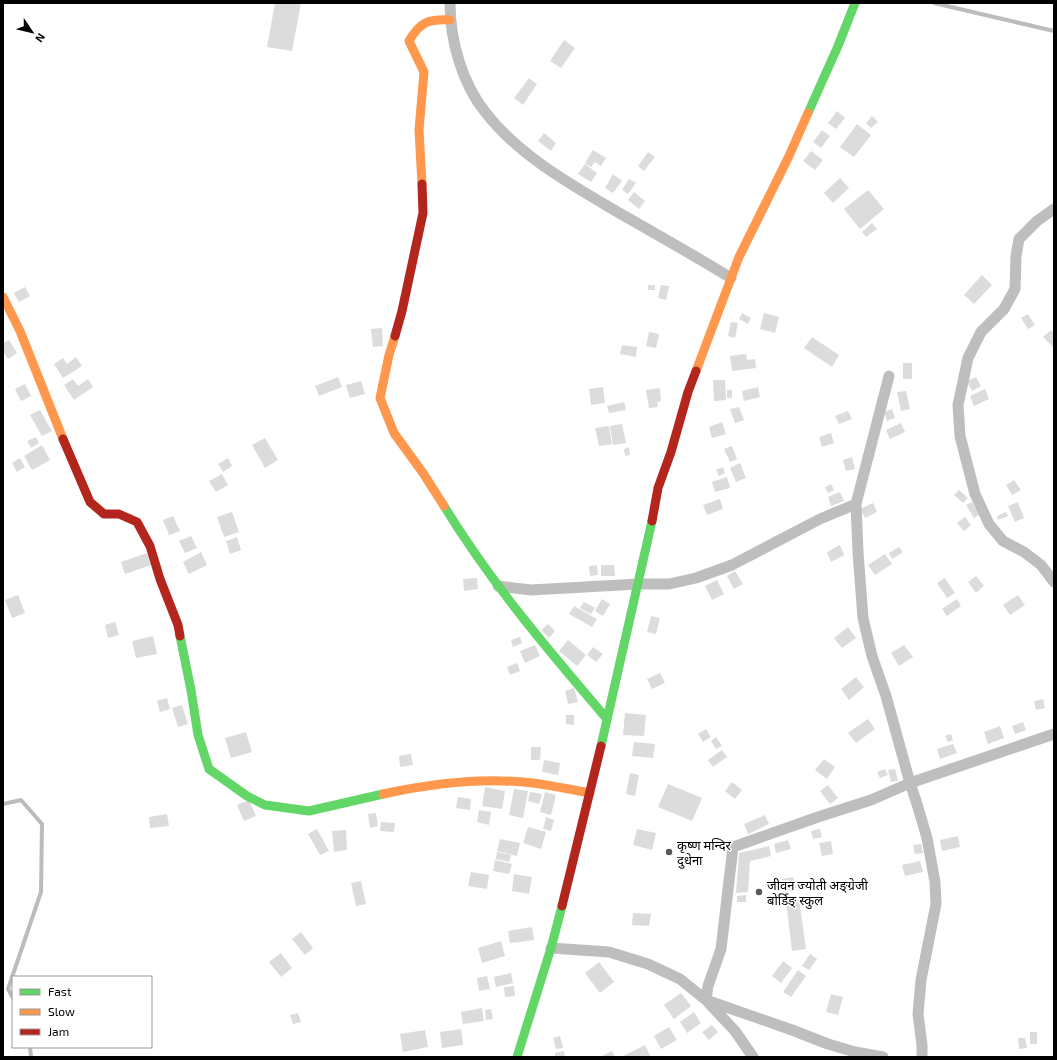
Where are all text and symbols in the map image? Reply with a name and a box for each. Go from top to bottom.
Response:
north arrow [12,12,52,52]
text: N [33,31,48,45]
place label: कृष्ण मन्दिर दुधेना [677,837,732,869]
marker: कृष्ण मन्दिर दुधेना [664,847,674,857]
place label: जीवन ज्योती अङ्ग्रेजी बोर्डिङ् स्कुल [767,877,869,909]
marker: जीवन ज्योती अङ्ग्रेजी बोर्डिङ् स्कुल [754,887,764,897]
legend [12,976,152,1048]
text: Fast [48,984,72,998]
text: Slow [48,1004,75,1018]
text: Jam [48,1024,69,1038]

